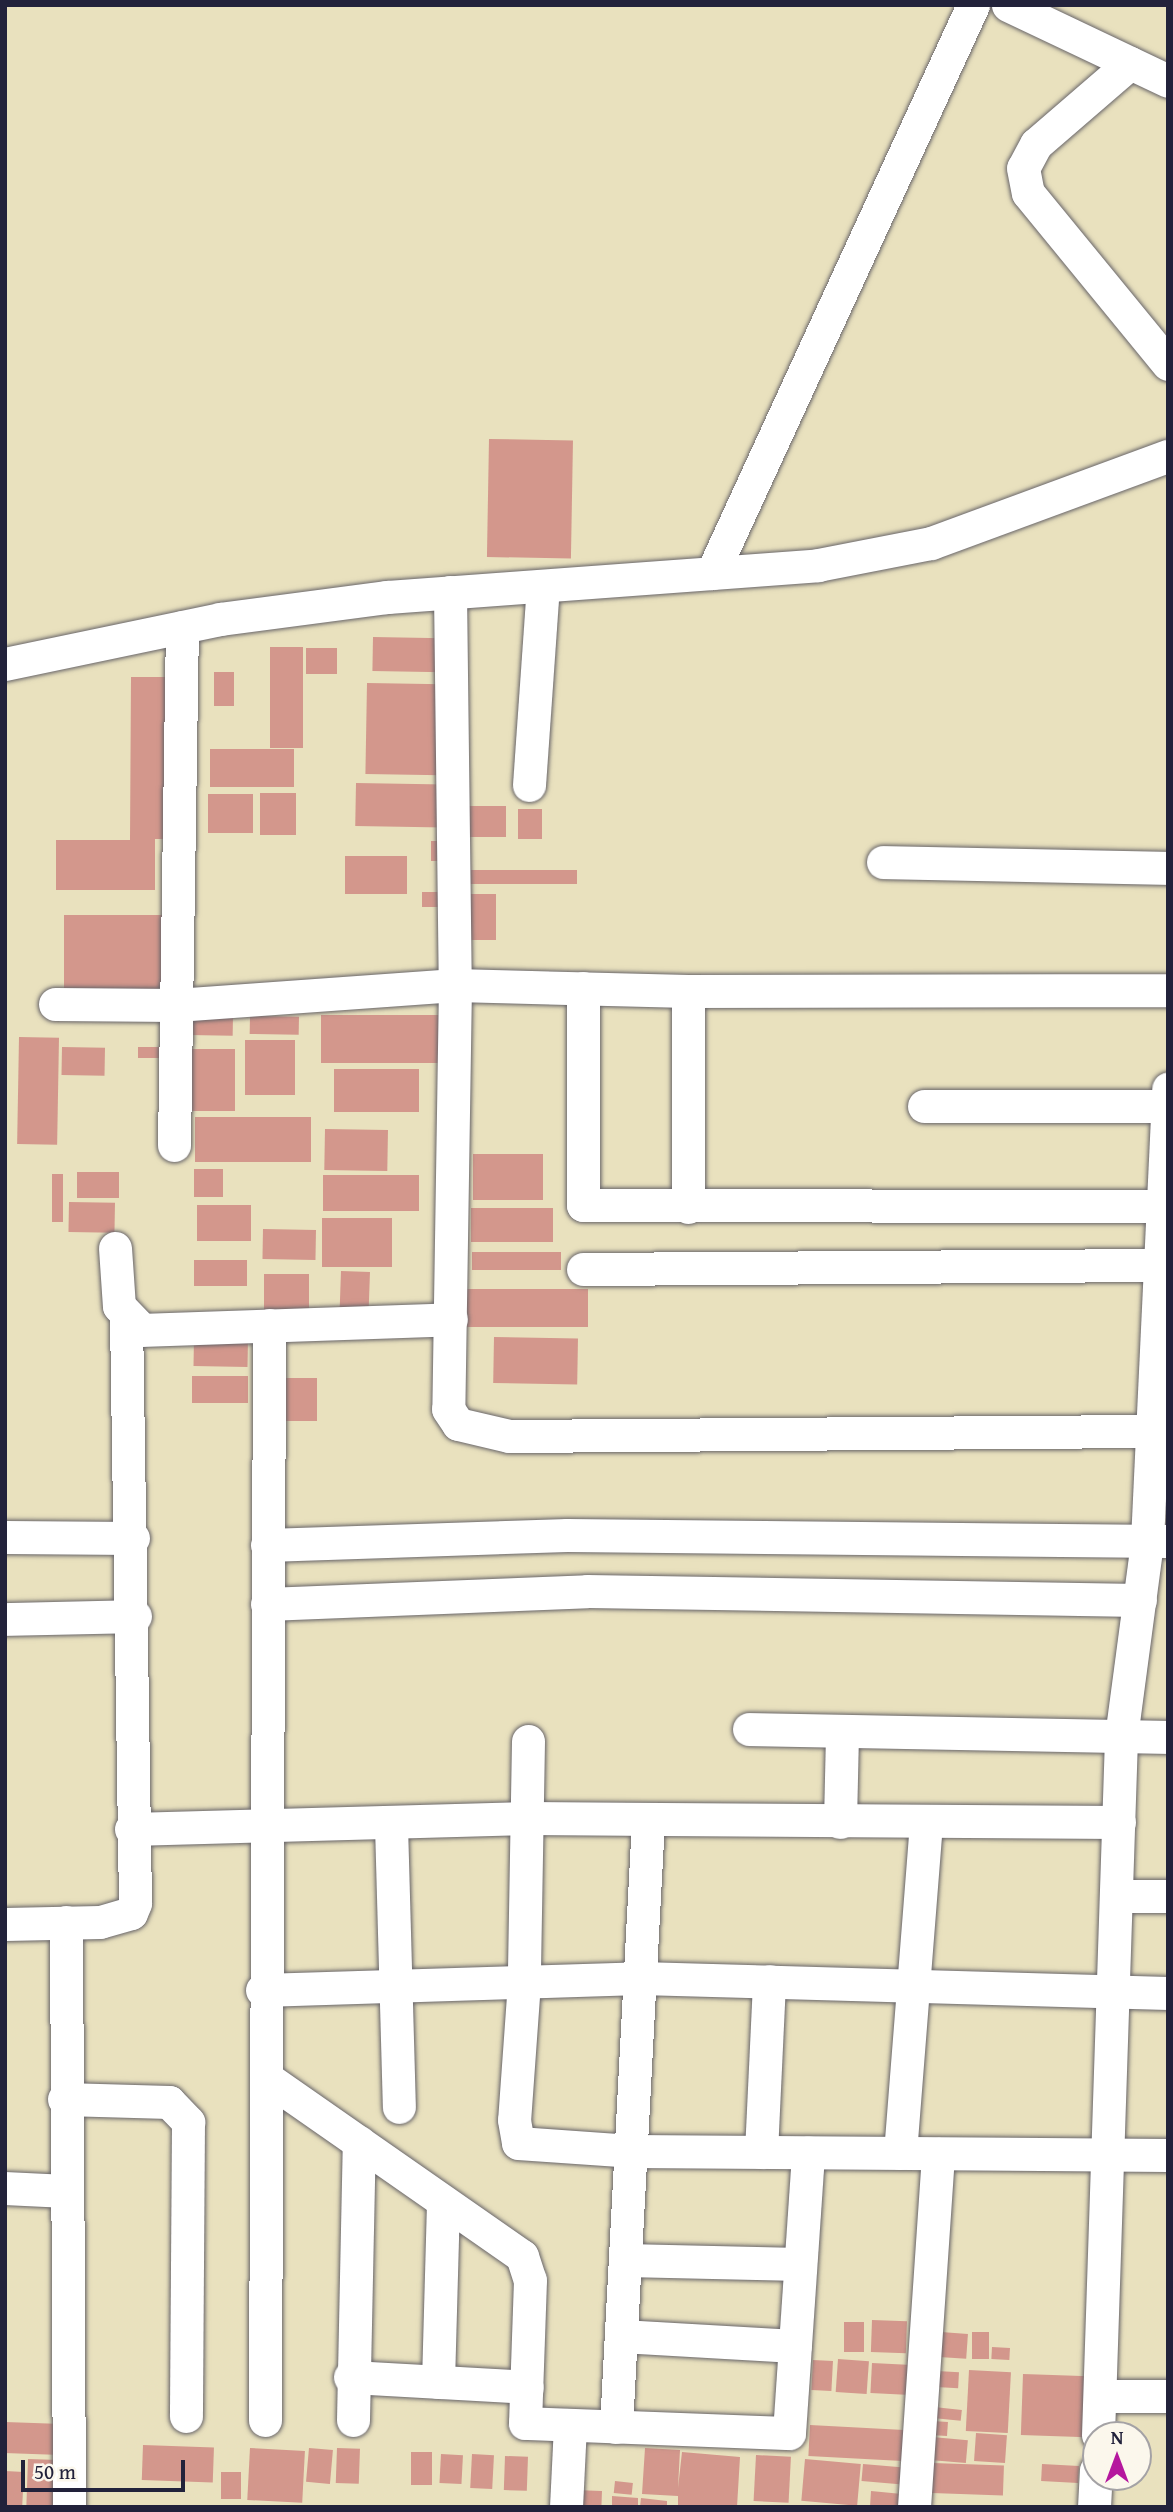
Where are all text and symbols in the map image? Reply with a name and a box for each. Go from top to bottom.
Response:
north arrow [1082,2421,1152,2491]
text: N [1111,2423,1123,2451]
scale bar [24,2446,189,2490]
text: 50 m [34,2456,76,2487]

